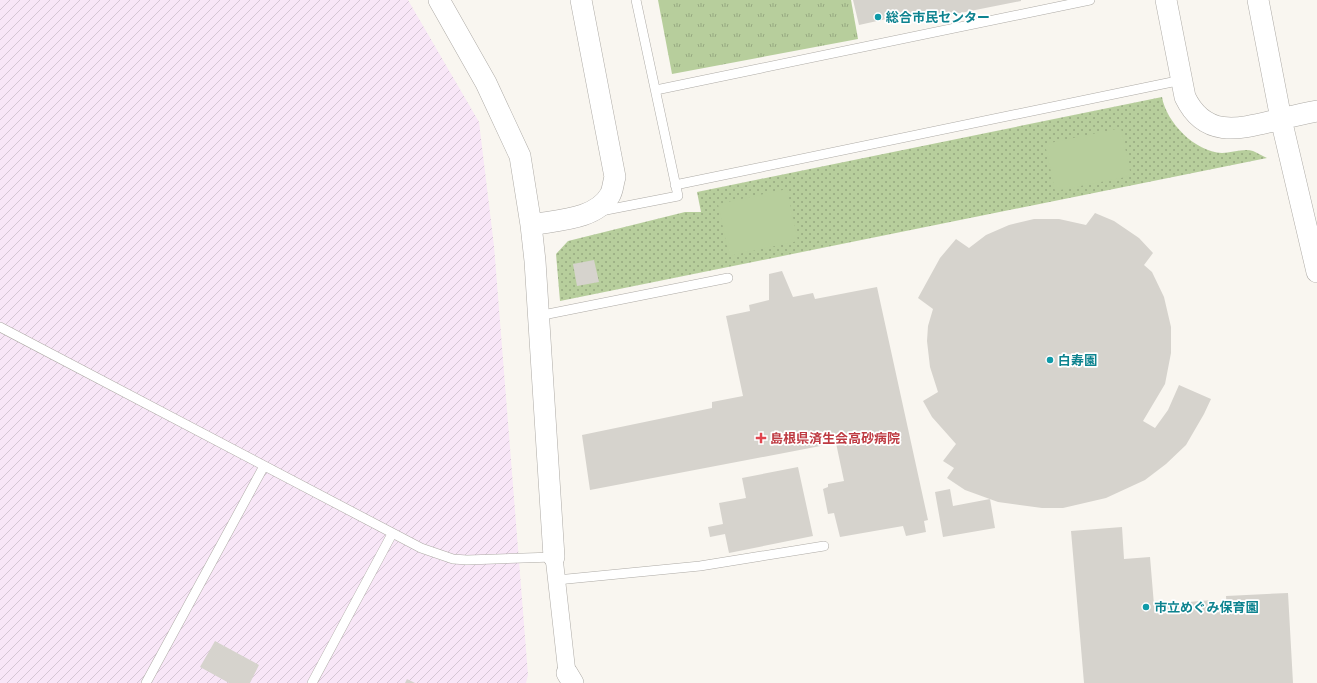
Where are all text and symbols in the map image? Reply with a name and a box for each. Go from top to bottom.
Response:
place label: 総合市民センター [885,9,990,25]
marker: 総合市民センター [873,12,883,22]
place label: 白寿園 [1058,352,1097,368]
marker: 白寿園 [1045,355,1055,365]
place label: 島根県済生会高砂病院 [770,430,900,446]
marker: 島根県済生会高砂病院 [755,432,767,444]
place label: 市立めぐみ保育園 [1154,599,1258,615]
marker: 市立めぐみ保育園 [1141,602,1151,612]

